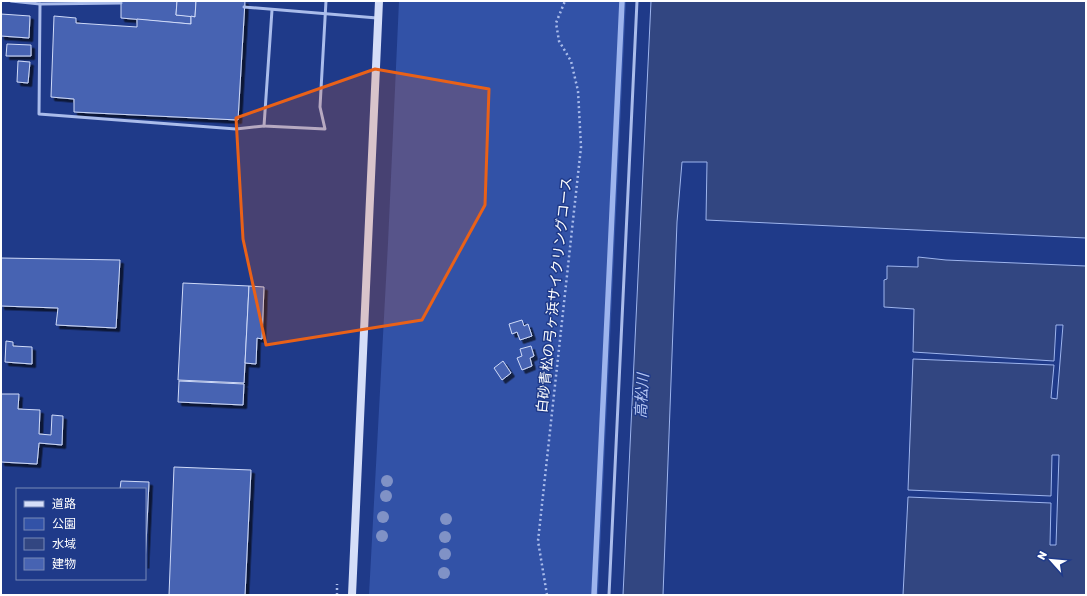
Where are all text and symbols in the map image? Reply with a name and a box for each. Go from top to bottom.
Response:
street label: 白砂青松の弓ヶ浜サイクリングコース [534,176,575,414]
water label: 高松川 [632,371,652,419]
legend [16,488,146,580]
text: 道路 [52,497,76,511]
text: 公園 [52,517,76,531]
text: 水域 [52,537,76,551]
north arrow [1031,540,1071,580]
text: N [1035,549,1050,562]
text: 建物 [52,557,76,571]

